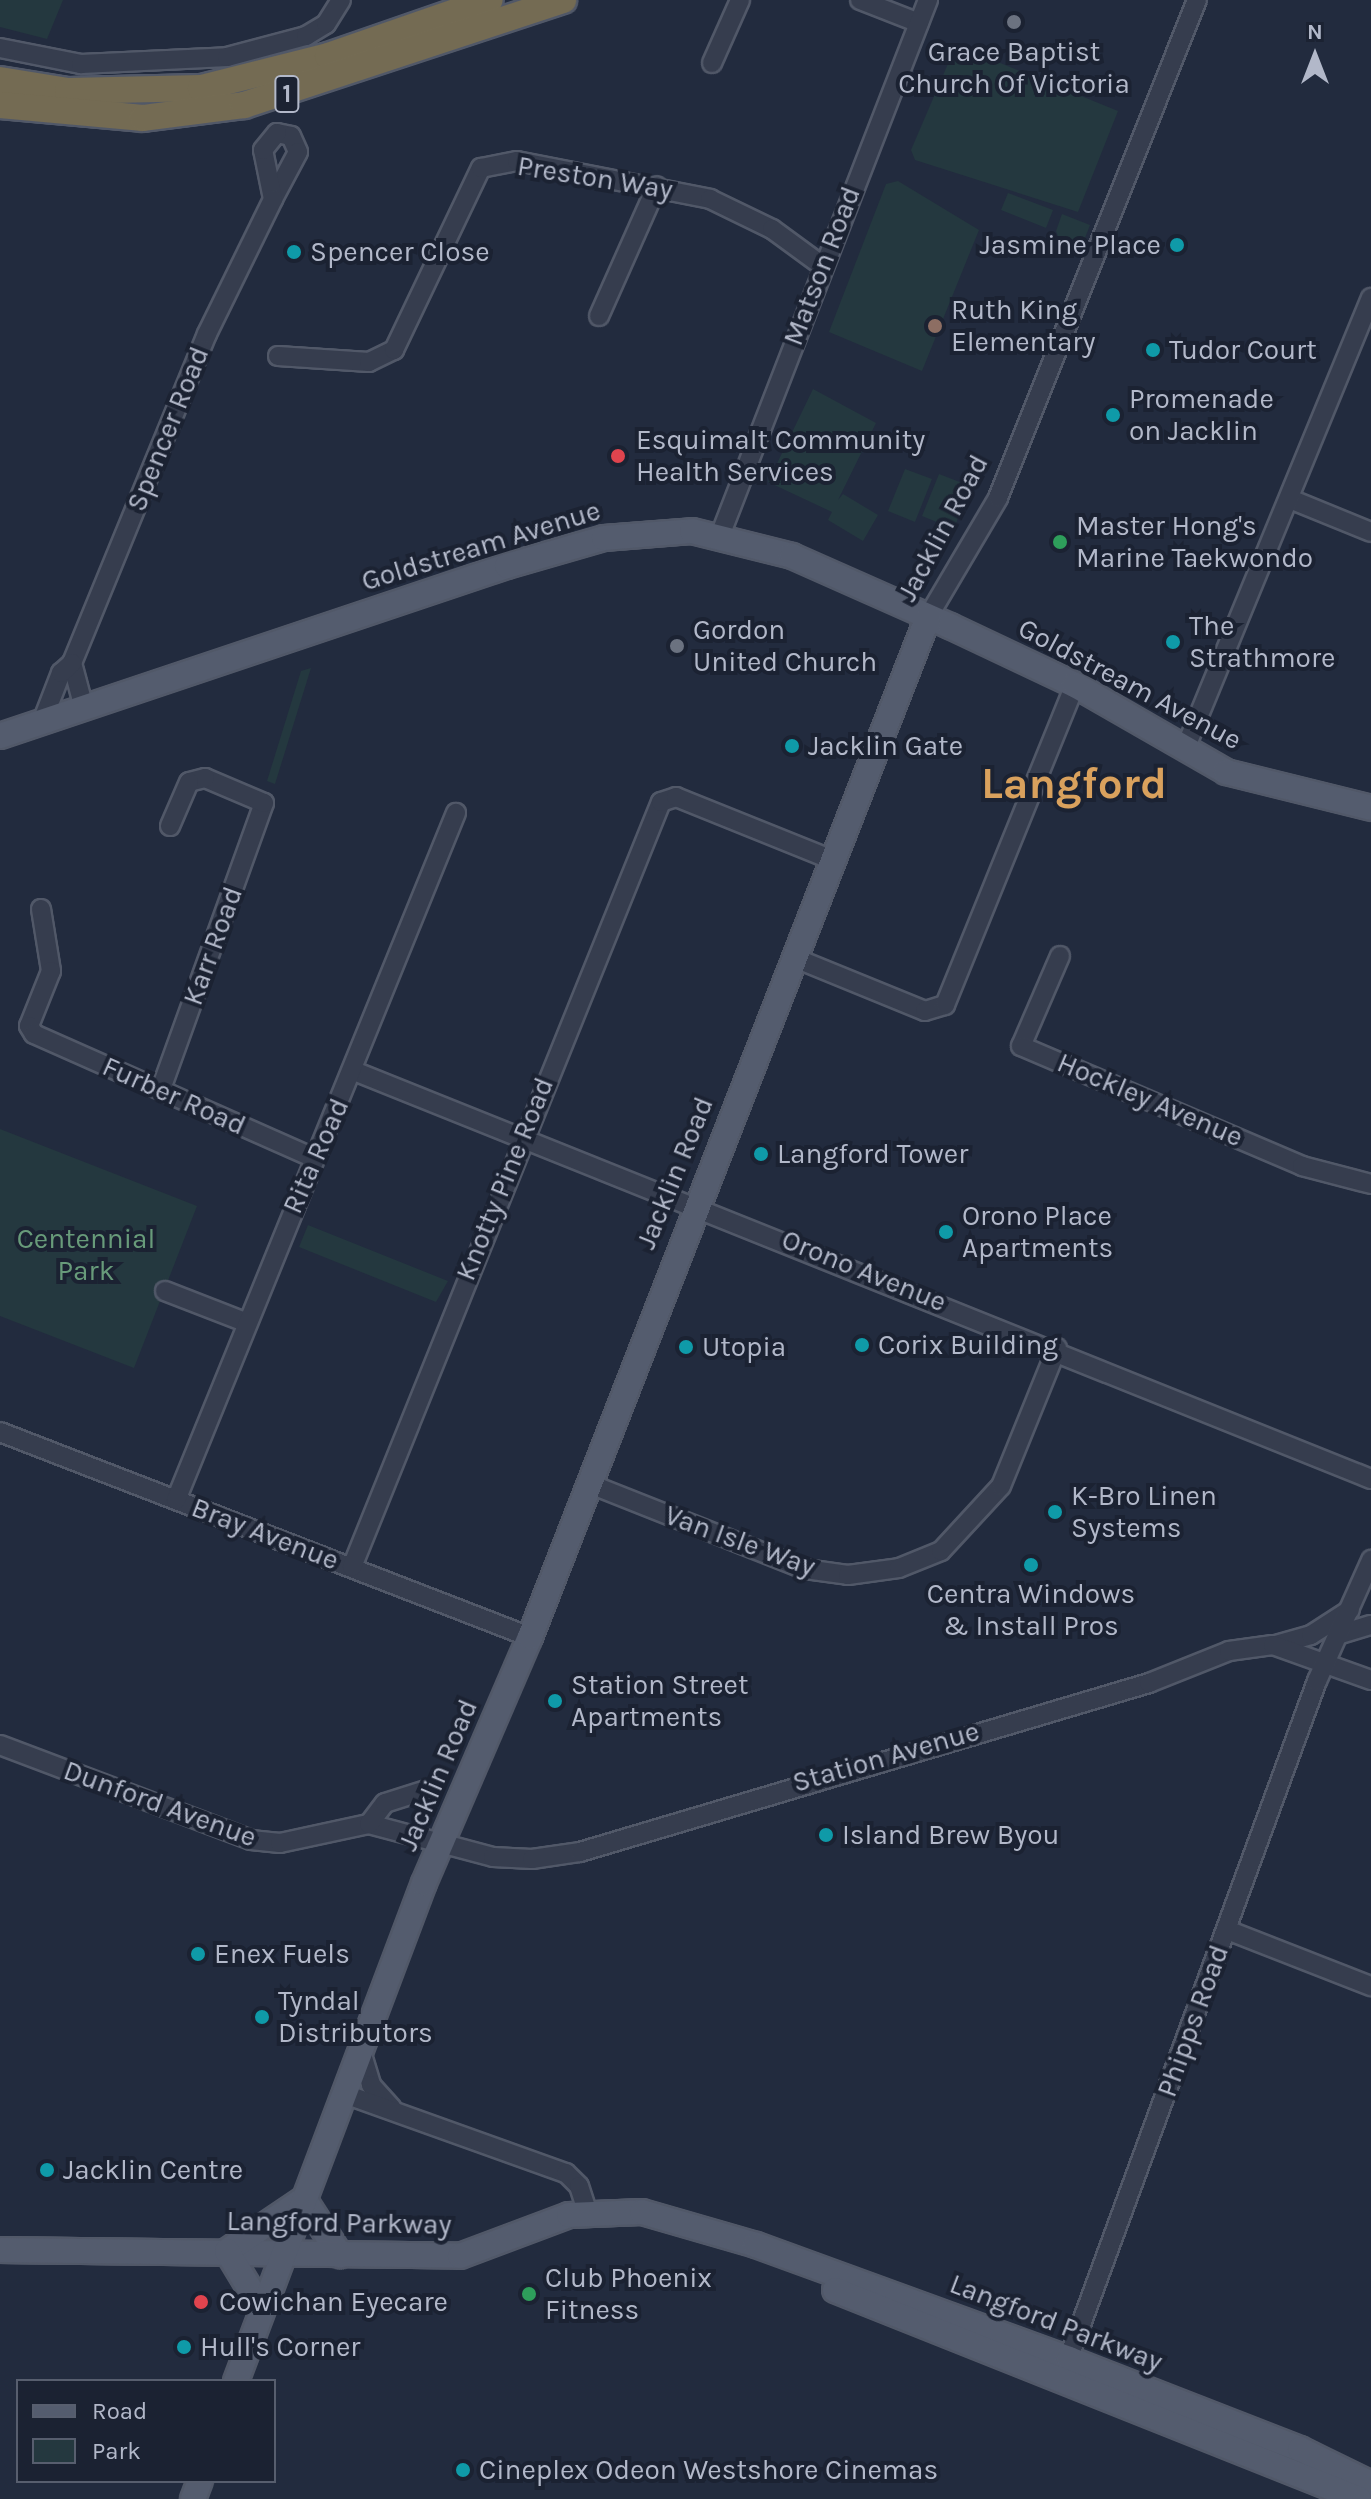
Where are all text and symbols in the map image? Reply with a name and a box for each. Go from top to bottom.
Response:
marker: Grace Baptist Church Of Victoria [1005,13,1023,31]
north arrow [1275,16,1355,96]
text: N [1307,19,1323,45]
place label: Grace Baptist Church Of Victoria [898,35,1130,101]
road number: 1 [273,72,301,116]
street label: Preston Way [515,149,675,207]
street label: Matson Road [776,182,868,350]
place label: Jasmine Place [980,228,1161,262]
place label: Spencer Close [310,235,490,269]
marker: Jasmine Place [1168,236,1186,254]
marker: Spencer Close [285,243,303,261]
place label: Ruth King Elementary [951,293,1096,359]
marker: Ruth King Elementary [926,317,944,335]
place label: Tudor Court [1169,333,1317,367]
marker: Tudor Court [1144,341,1162,359]
street label: Spencer Road [120,342,216,516]
place label: Promenade on Jacklin [1129,382,1274,448]
marker: Promenade on Jacklin [1104,406,1122,424]
place label: Esquimalt Community Health Services [636,423,925,489]
marker: Esquimalt Community Health Services [607,445,629,467]
street label: Jacklin Road [890,449,996,607]
street label: Goldstream Avenue [358,494,604,598]
place label: Master Hong's Marine Taekwondo [1076,509,1313,575]
marker: Master Hong's Marine Taekwondo [1051,533,1069,551]
place label: The Strathmore [1189,609,1335,675]
street label: Goldstream Avenue [1013,611,1247,757]
place label: Gordon United Church [693,613,877,679]
marker: The Strathmore [1164,633,1182,651]
marker: Gordon United Church [668,637,686,655]
place label: Jacklin Gate [808,729,963,763]
marker: Jacklin Gate [783,737,801,755]
district label: Langford [981,758,1167,810]
street label: Karr Road [176,882,250,1010]
street label: Hockley Avenue [1052,1046,1248,1154]
street label: Furber Road [97,1049,251,1143]
street label: Knotty Pine Road [449,1072,561,1286]
street label: Jacklin Road [629,1092,721,1254]
street label: Rita Road [276,1093,356,1219]
place label: Langford Tower [777,1137,968,1171]
marker: Langford Tower [752,1145,770,1163]
place label: Orono Place Apartments [962,1199,1113,1265]
park label: Centennial Park [17,1222,155,1288]
street label: Orono Avenue [777,1223,951,1319]
marker: Orono Place Apartments [937,1223,955,1241]
place label: Corix Building [878,1328,1058,1362]
place label: Utopia [702,1330,786,1364]
marker: Corix Building [853,1336,871,1354]
marker: Utopia [677,1338,695,1356]
place label: K-Bro Linen Systems [1071,1479,1217,1545]
street label: Bray Avenue [187,1491,343,1577]
street label: Van Isle Way [660,1498,820,1584]
marker: K-Bro Linen Systems [1046,1503,1064,1521]
marker: Centra Windows & Install Pros [1022,1556,1040,1574]
place label: Centra Windows & Install Pros [927,1577,1135,1643]
place label: Station Street Apartments [571,1668,748,1734]
marker: Station Street Apartments [546,1692,564,1710]
street label: Jacklin Road [391,1694,485,1856]
street label: Station Avenue [789,1714,983,1800]
street label: Dunford Avenue [59,1754,261,1854]
place label: Island Brew Byou [842,1818,1059,1852]
marker: Island Brew Byou [817,1826,835,1844]
place label: Enex Fuels [214,1937,350,1971]
street label: Phipps Road [1150,1940,1236,2102]
marker: Enex Fuels [189,1945,207,1963]
place label: Tyndal Distributors [278,1984,433,2050]
marker: Tyndal Distributors [253,2008,271,2026]
place label: Jacklin Centre [63,2153,243,2187]
marker: Jacklin Centre [38,2161,56,2179]
street label: Langford Parkway [226,2204,452,2242]
place label: Club Phoenix Fitness [545,2261,712,2327]
street label: Langford Parkway [945,2267,1167,2379]
place label: Cowichan Eyecare [219,2285,448,2319]
marker: Club Phoenix Fitness [520,2285,538,2303]
marker: Cowichan Eyecare [190,2291,212,2313]
place label: Hull's Corner [200,2330,360,2364]
marker: Hull's Corner [175,2338,193,2356]
legend [16,2379,276,2483]
text: Road [92,2397,147,2425]
text: Park [92,2437,141,2465]
place label: Cineplex Odeon Westshore Cinemas [479,2453,938,2487]
marker: Cineplex Odeon Westshore Cinemas [454,2461,472,2479]

